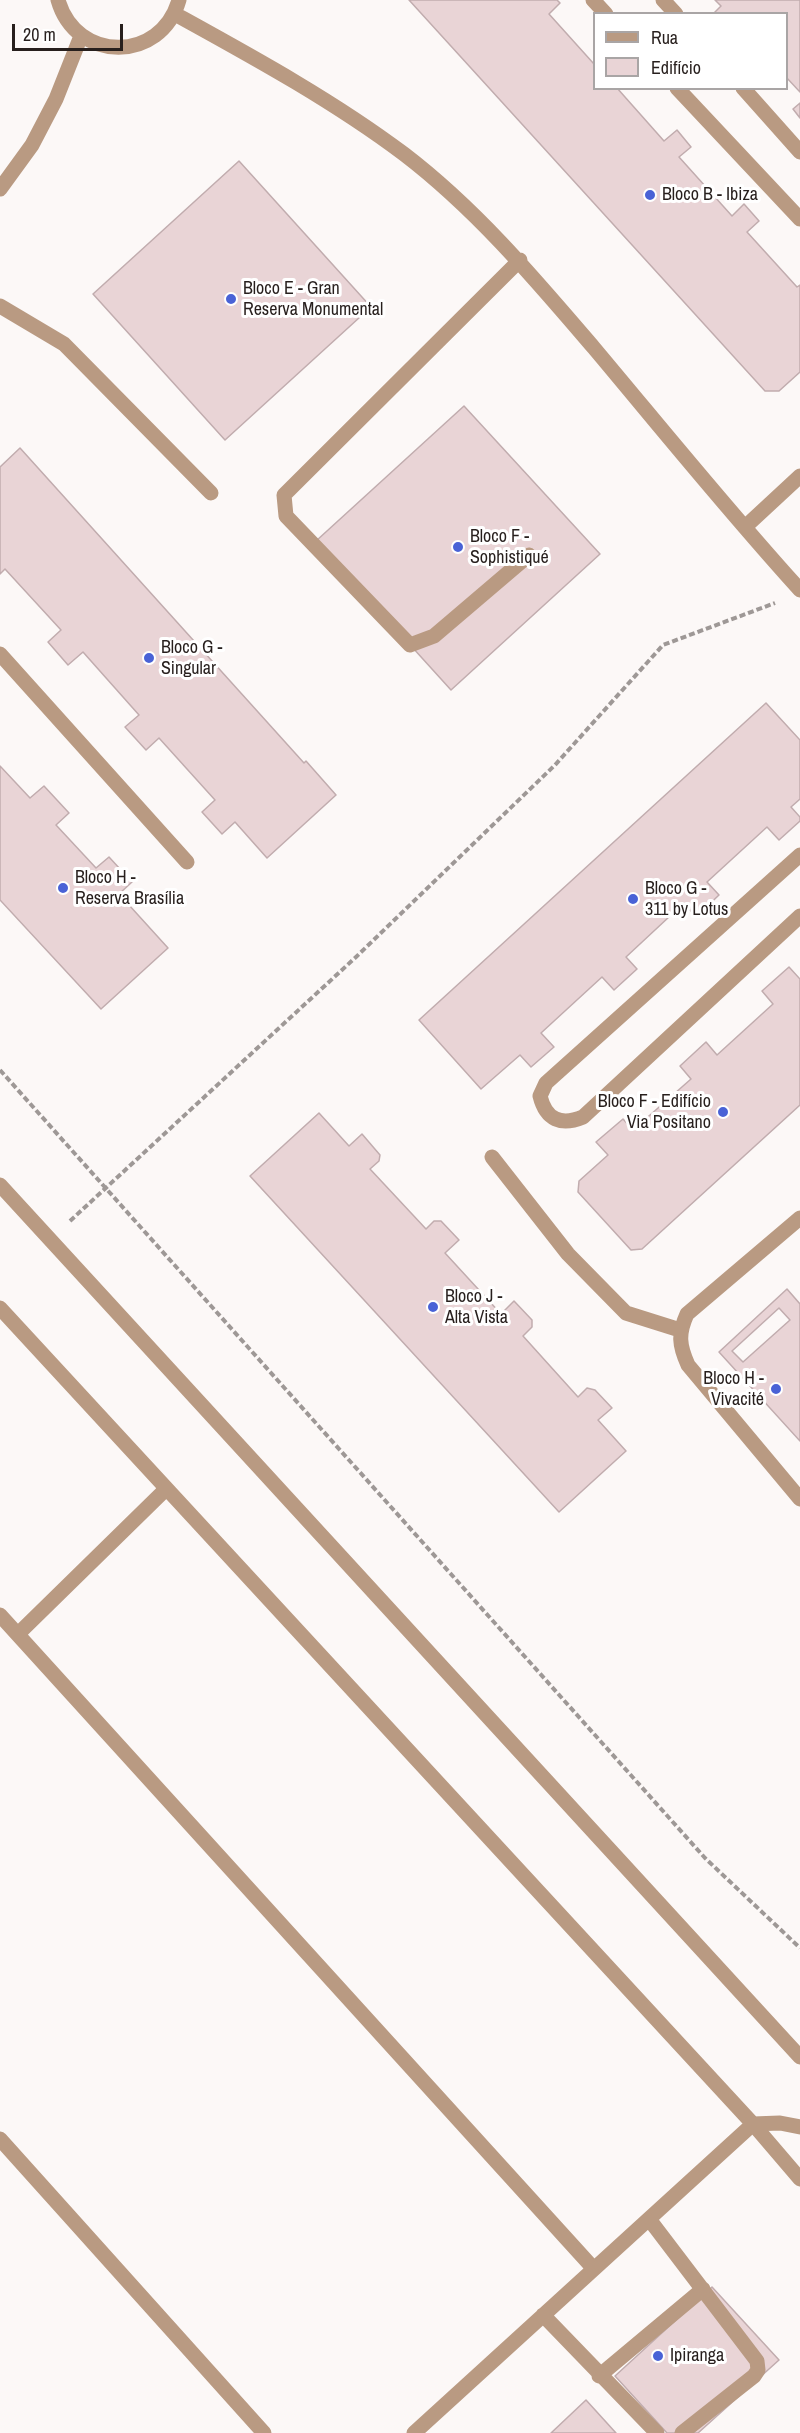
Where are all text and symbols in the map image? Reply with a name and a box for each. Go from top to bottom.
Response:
scale bar [15,12,126,50]
legend [593,12,788,90]
text: 20 m [23,22,56,47]
text: Rua [651,25,678,50]
text: Edifício [651,55,701,80]
place label: Bloco B - Ibiza [662,184,758,206]
marker: Bloco B - Ibiza [643,188,657,202]
place label: Bloco E - Gran Reserva Monumental [243,278,383,320]
marker: Bloco E - Gran Reserva Monumental [224,292,238,306]
place label: Bloco F - Sophistiqué [470,526,549,568]
marker: Bloco F - Sophistiqué [451,540,465,554]
place label: Bloco G - Singular [161,637,223,680]
marker: Bloco G - Singular [142,651,156,665]
place label: Bloco H - Reserva Brasília [75,867,184,910]
place label: Bloco G - 311 by Lotus [645,878,728,920]
marker: Bloco H - Reserva Brasília [56,881,70,895]
marker: Bloco G - 311 by Lotus [626,892,640,906]
place label: Bloco F - Edifício Via Positano [598,1091,711,1134]
marker: Bloco F - Edifício Via Positano [716,1105,730,1119]
place label: Bloco J - Alta Vista [445,1286,508,1328]
marker: Bloco J - Alta Vista [426,1300,440,1314]
place label: Bloco H - Vivacité [703,1368,764,1410]
marker: Bloco H - Vivacité [769,1382,783,1396]
place label: Ipiranga [670,2345,724,2367]
marker: Ipiranga [651,2349,665,2363]

